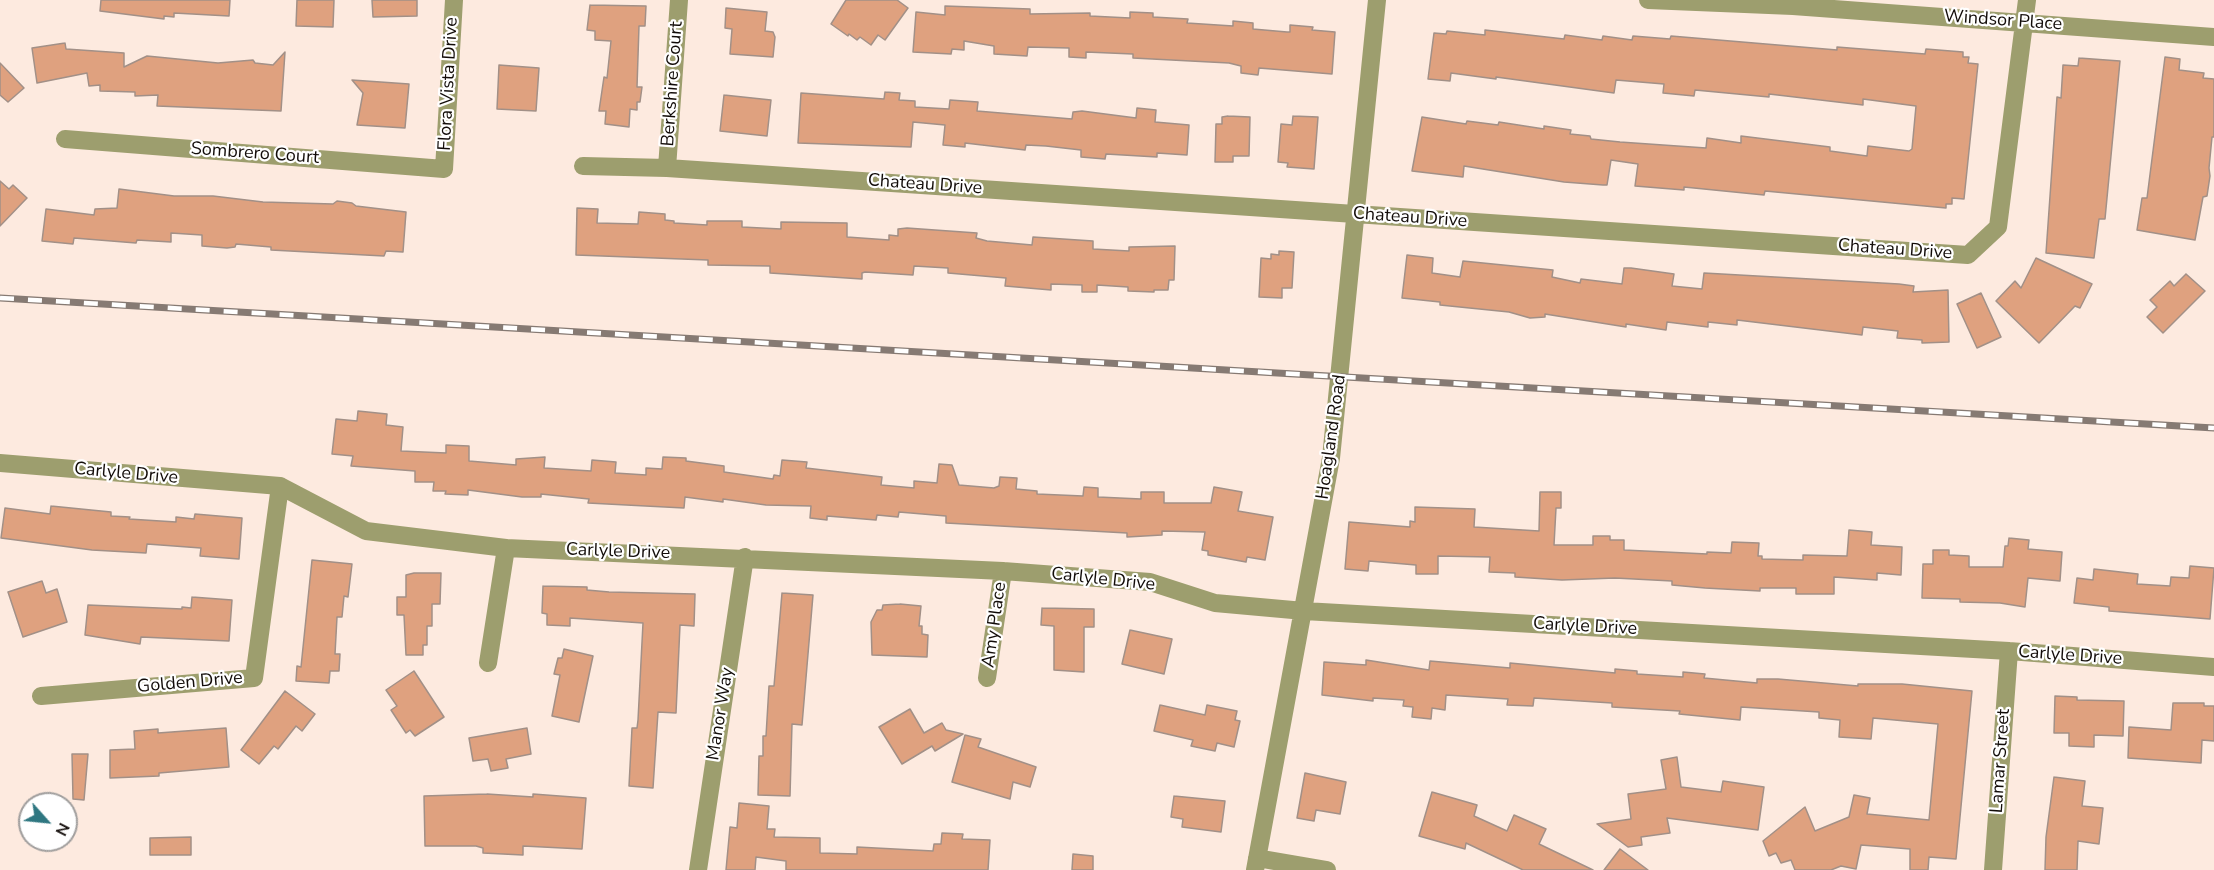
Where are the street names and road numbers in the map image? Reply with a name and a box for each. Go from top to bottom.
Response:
street label: Windsor Place [1943,6,2063,36]
street label: Flora Vista Drive [435,17,463,151]
street label: Berkshire Court [658,21,688,147]
street label: Sombrero Court [190,139,320,169]
street label: Chateau Drive [867,170,983,200]
street label: Chateau Drive [1352,203,1468,233]
street label: Chateau Drive [1837,235,1953,265]
street label: Hoagland Road [1313,373,1351,501]
street label: Carlyle Drive [73,459,179,489]
street label: Carlyle Drive [566,539,670,565]
street label: Carlyle Drive [1050,564,1156,596]
street label: Amy Place [978,581,1012,669]
street label: Carlyle Drive [1532,613,1638,641]
street label: Carlyle Drive [2017,642,2123,670]
street label: Manor Way [703,666,739,762]
street label: Golden Drive [136,668,244,698]
street label: Lamar Street [1987,708,2015,814]

